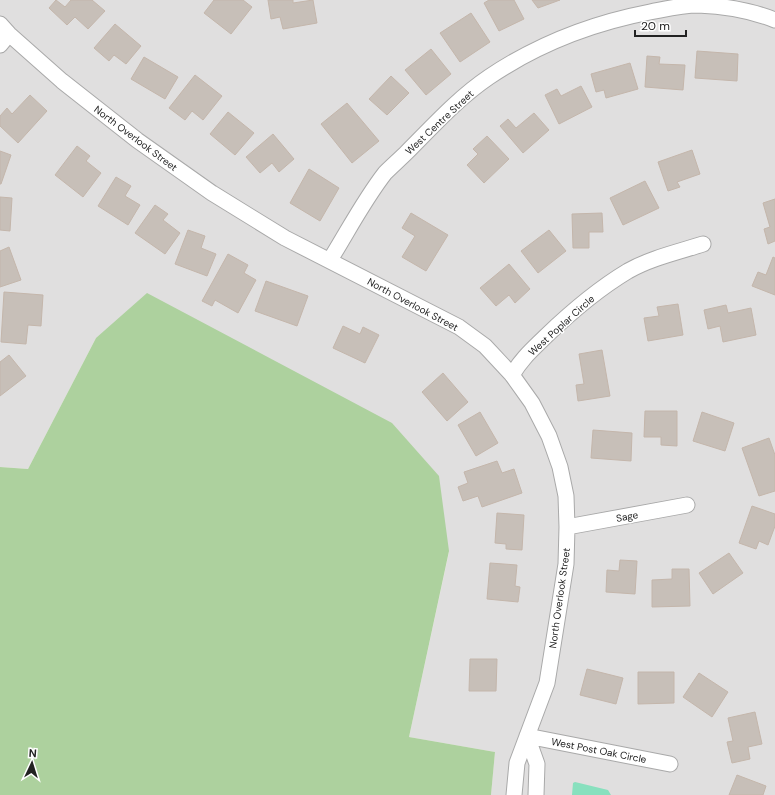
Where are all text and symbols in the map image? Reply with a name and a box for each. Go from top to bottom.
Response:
scale bar [635,12,686,38]
text: 20 m [641,18,670,34]
street label: West Centre Street [402,87,476,157]
street label: North Overlook Street [91,103,180,174]
street label: North Overlook Street [365,275,461,334]
street label: West Poplar Circle [526,292,597,359]
street label: Sage [615,508,640,525]
street label: North Overlook Street [546,547,573,649]
street label: West Post Oak Circle [550,735,648,766]
north arrow [12,743,52,783]
text: N [28,746,37,760]

